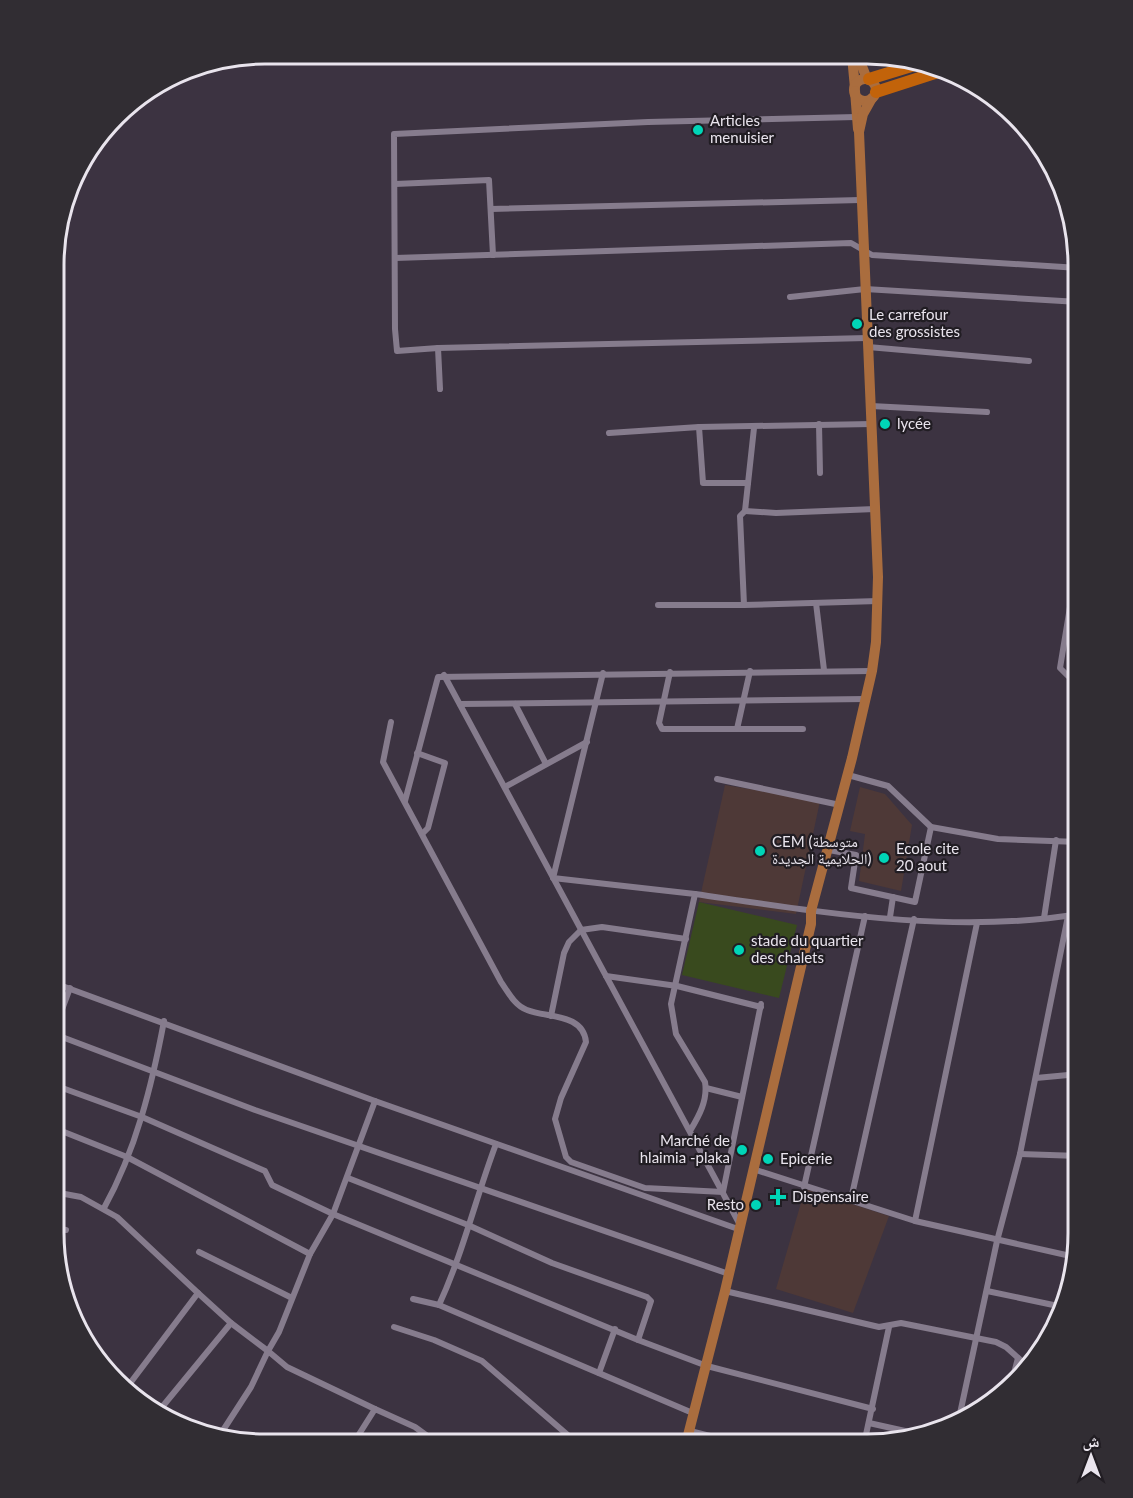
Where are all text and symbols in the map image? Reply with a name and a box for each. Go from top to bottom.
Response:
place label: Articles menuisier [710,111,775,146]
marker: Articles menuisier [691,123,705,137]
place label: Le carrefour des grossistes [869,305,960,340]
marker: Le carrefour des grossistes [850,317,864,331]
place label: lycée [897,414,931,432]
marker: lycée [878,417,892,431]
place label: CEM (متوسطة الحلايمية الجديدة) [772,832,872,867]
place label: Ecole cite 20 aout [896,839,959,874]
marker: CEM (متوسطة الحلايمية الجديدة) [753,844,767,858]
marker: Ecole cite 20 aout [877,851,891,865]
place label: stade du quartier des chalets [751,931,864,966]
marker: stade du quartier des chalets [732,943,746,957]
place label: Marché de hlaimia -plaka [640,1131,730,1166]
marker: Marché de hlaimia -plaka [735,1143,749,1157]
place label: Epicerie [780,1149,832,1167]
marker: Epicerie [761,1152,775,1166]
place label: Dispensaire [792,1187,869,1205]
marker: Dispensaire [769,1188,787,1206]
place label: Resto [707,1195,744,1213]
marker: Resto [749,1198,763,1212]
north arrow [1061,1426,1121,1486]
text: ش [1083,1431,1100,1451]

